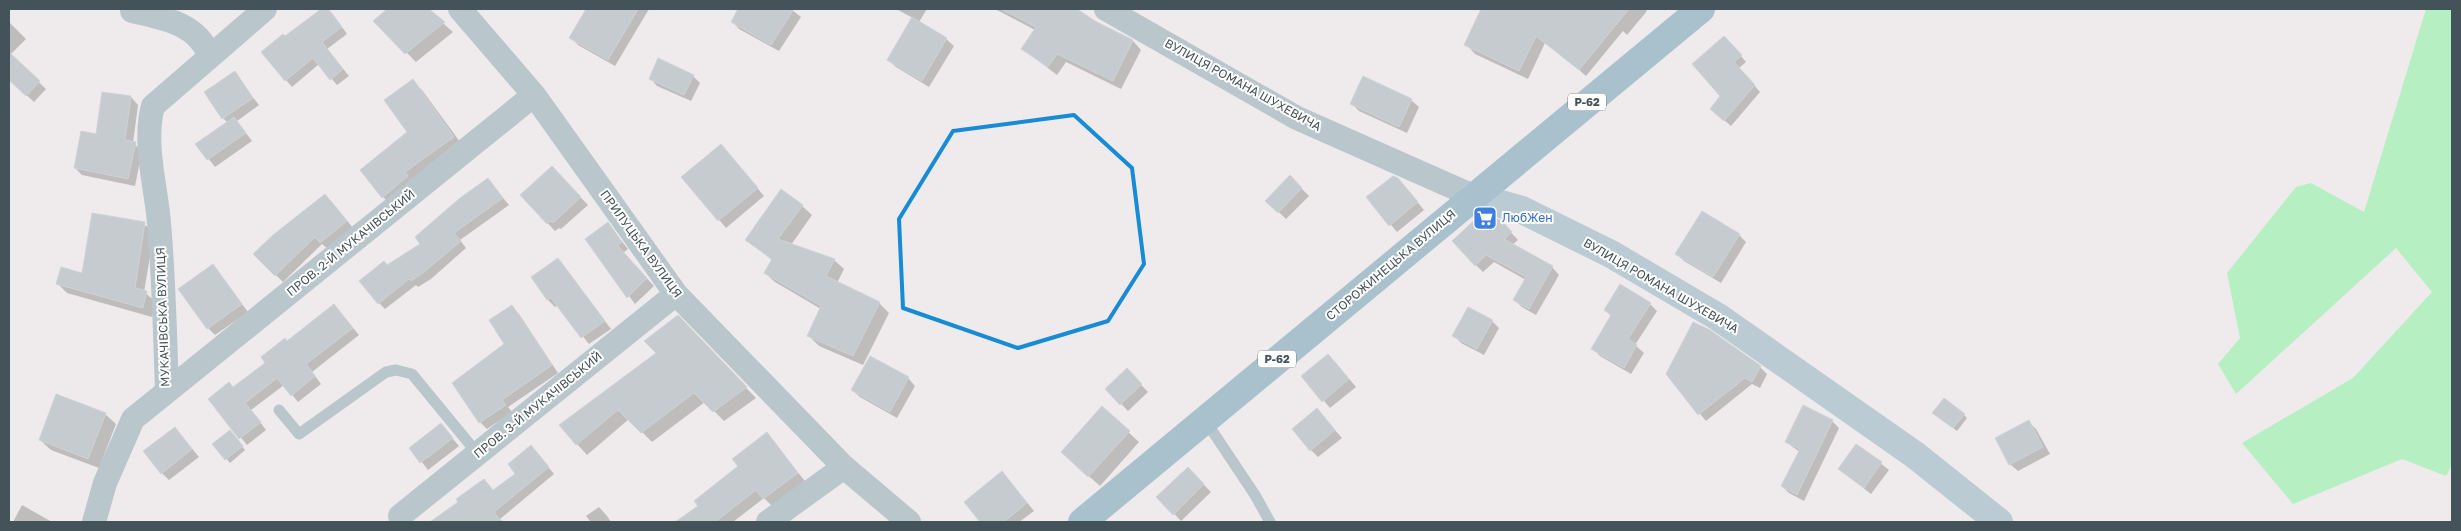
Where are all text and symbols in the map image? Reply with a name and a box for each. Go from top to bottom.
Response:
street label: ВУЛИЦЯ РОМАНА ШУХЕВИЧА [1162,35,1324,134]
road number: Р-62 [1568,94,1606,110]
street label: ПРОВ. 2-Й МУКАЧІВСЬКИЙ [284,186,418,299]
street label: ПРИЛУЦЬКА ВУЛИЦЯ [597,187,686,300]
supermarket icon: ЛюбЖен [1472,205,1498,231]
street label: СТОРОЖИНЕЦЬКА ВУЛИЦЯ [1323,206,1458,323]
place label: ЛюбЖен [1502,210,1553,225]
street label: ВУЛИЦЯ РОМАНА ШУХЕВИЧА [1581,235,1741,336]
street label: МУКАЧІВСЬКА ВУЛИЦЯ [153,247,172,387]
street label: ПРОВ. 3-Й МУКАЧІВСЬКИЙ [471,348,605,461]
road number: Р-62 [1258,350,1296,368]

